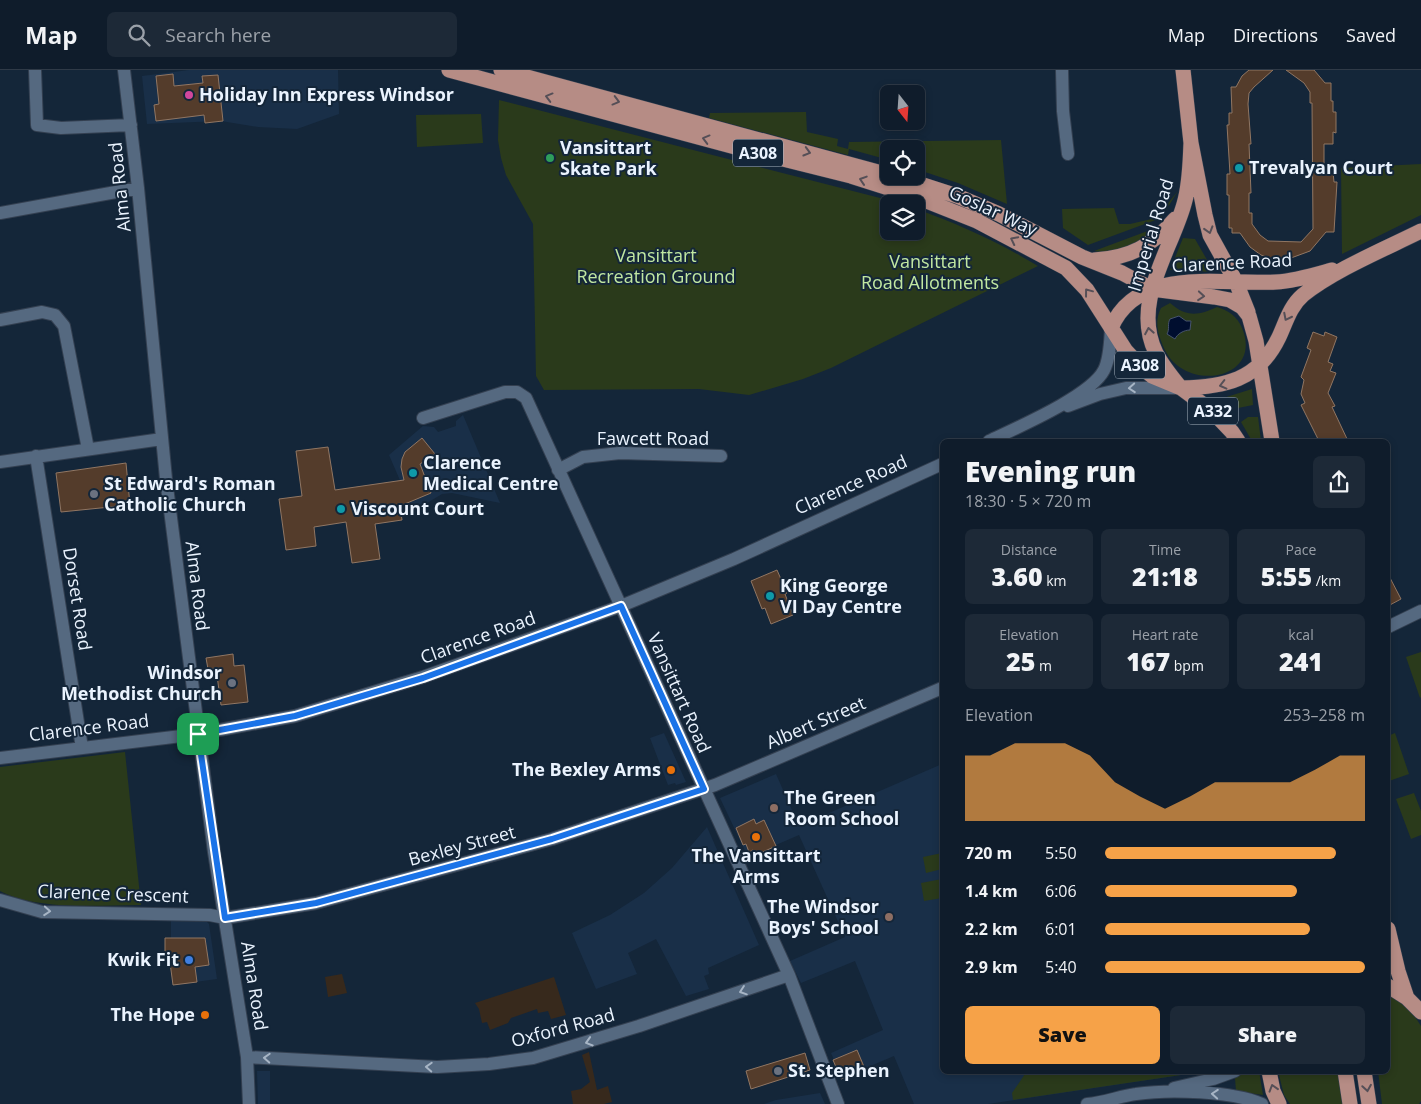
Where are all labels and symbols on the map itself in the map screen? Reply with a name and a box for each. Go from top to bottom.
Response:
place label: Holiday Inn Express Windsor [199,82,454,106]
north arrow [880,85,925,130]
marker: Holiday Inn Express Windsor [183,89,195,101]
one-way arrow [544,92,553,103]
one-way arrow [611,95,620,106]
place label: Vansittart Skate Park [560,135,657,180]
one-way arrow [702,135,710,145]
road number: A308 [733,140,783,166]
street label: Alma Road [102,141,136,233]
one-way arrow [802,146,810,156]
marker: Vansittart Skate Park [544,152,556,164]
place label: Trevalyan Court [1249,155,1393,179]
marker: Trevalyan Court [1233,162,1245,174]
street label: Imperial Road [1121,175,1179,294]
one-way arrow [859,176,868,186]
street label: Goslar Way [945,179,1042,241]
one-way arrow [1204,225,1214,233]
one-way arrow [1010,236,1019,246]
park label: Vansittart Recreation Ground [576,243,736,288]
street label: Clarence Road [1171,247,1293,277]
park label: Vansittart Road Allotments [861,249,999,294]
one-way arrow [1085,288,1094,298]
one-way arrow [1197,290,1205,301]
one-way arrow [1284,311,1294,320]
one-way arrow [1145,327,1155,336]
road number: A308 [1115,352,1165,378]
one-way arrow [1219,379,1228,390]
one-way arrow [1128,382,1136,393]
road number: A332 [1188,398,1238,424]
street label: Fawcett Road [597,426,709,450]
street label: Clarence Road [791,449,911,520]
place label: Clarence Medical Centre [423,450,558,495]
marker: Clarence Medical Centre [407,467,419,479]
place label: St Edward's Roman Catholic Church [104,471,276,516]
marker: St Edward's Roman Catholic Church [88,488,100,500]
place label: Viscount Court [351,496,484,520]
marker: Viscount Court [335,503,347,515]
street label: Alma Road [181,540,215,632]
street label: Dorset Road [58,546,98,652]
place label: King George VI Day Centre [780,573,902,618]
marker: King George VI Day Centre [764,590,776,602]
street label: Clarence Road [417,605,538,669]
street label: Vansittart Road [643,629,717,756]
place label: Windsor Methodist Church [61,660,222,705]
marker: Windsor Methodist Church [226,677,238,689]
street label: Albert Street [762,690,869,754]
street label: Clarence Road [27,708,150,746]
pin [177,713,219,755]
place label: The Bexley Arms [512,757,661,781]
marker: The Bexley Arms [665,764,677,776]
place label: The Green Room School [784,785,899,830]
marker: The Green Room School [768,802,780,814]
street label: Bexley Street [406,819,518,871]
marker: The Vansittart Arms [750,831,762,843]
place label: The Vansittart Arms [692,843,821,888]
street label: Clarence Crescent [37,878,189,908]
place label: The Windsor Boys' School [767,894,879,939]
one-way arrow [43,906,51,917]
marker: The Windsor Boys' School [883,911,895,923]
street label: Alma Road [236,939,274,1032]
place label: Kwik Fit [107,947,179,971]
marker: Kwik Fit [183,954,195,966]
one-way arrow [739,985,748,995]
place label: The Hope [110,1002,195,1026]
street label: Oxford Road [508,1002,617,1052]
marker: The Hope [199,1009,211,1021]
one-way arrow [585,1036,593,1046]
one-way arrow [263,1053,271,1064]
place label: St. Stephen [788,1058,890,1082]
one-way arrow [425,1061,433,1072]
marker: St. Stephen [772,1065,784,1077]
one-way arrow [1361,1083,1371,1092]
one-way arrow [1268,1084,1278,1093]
one-way arrow [1210,1089,1218,1100]

